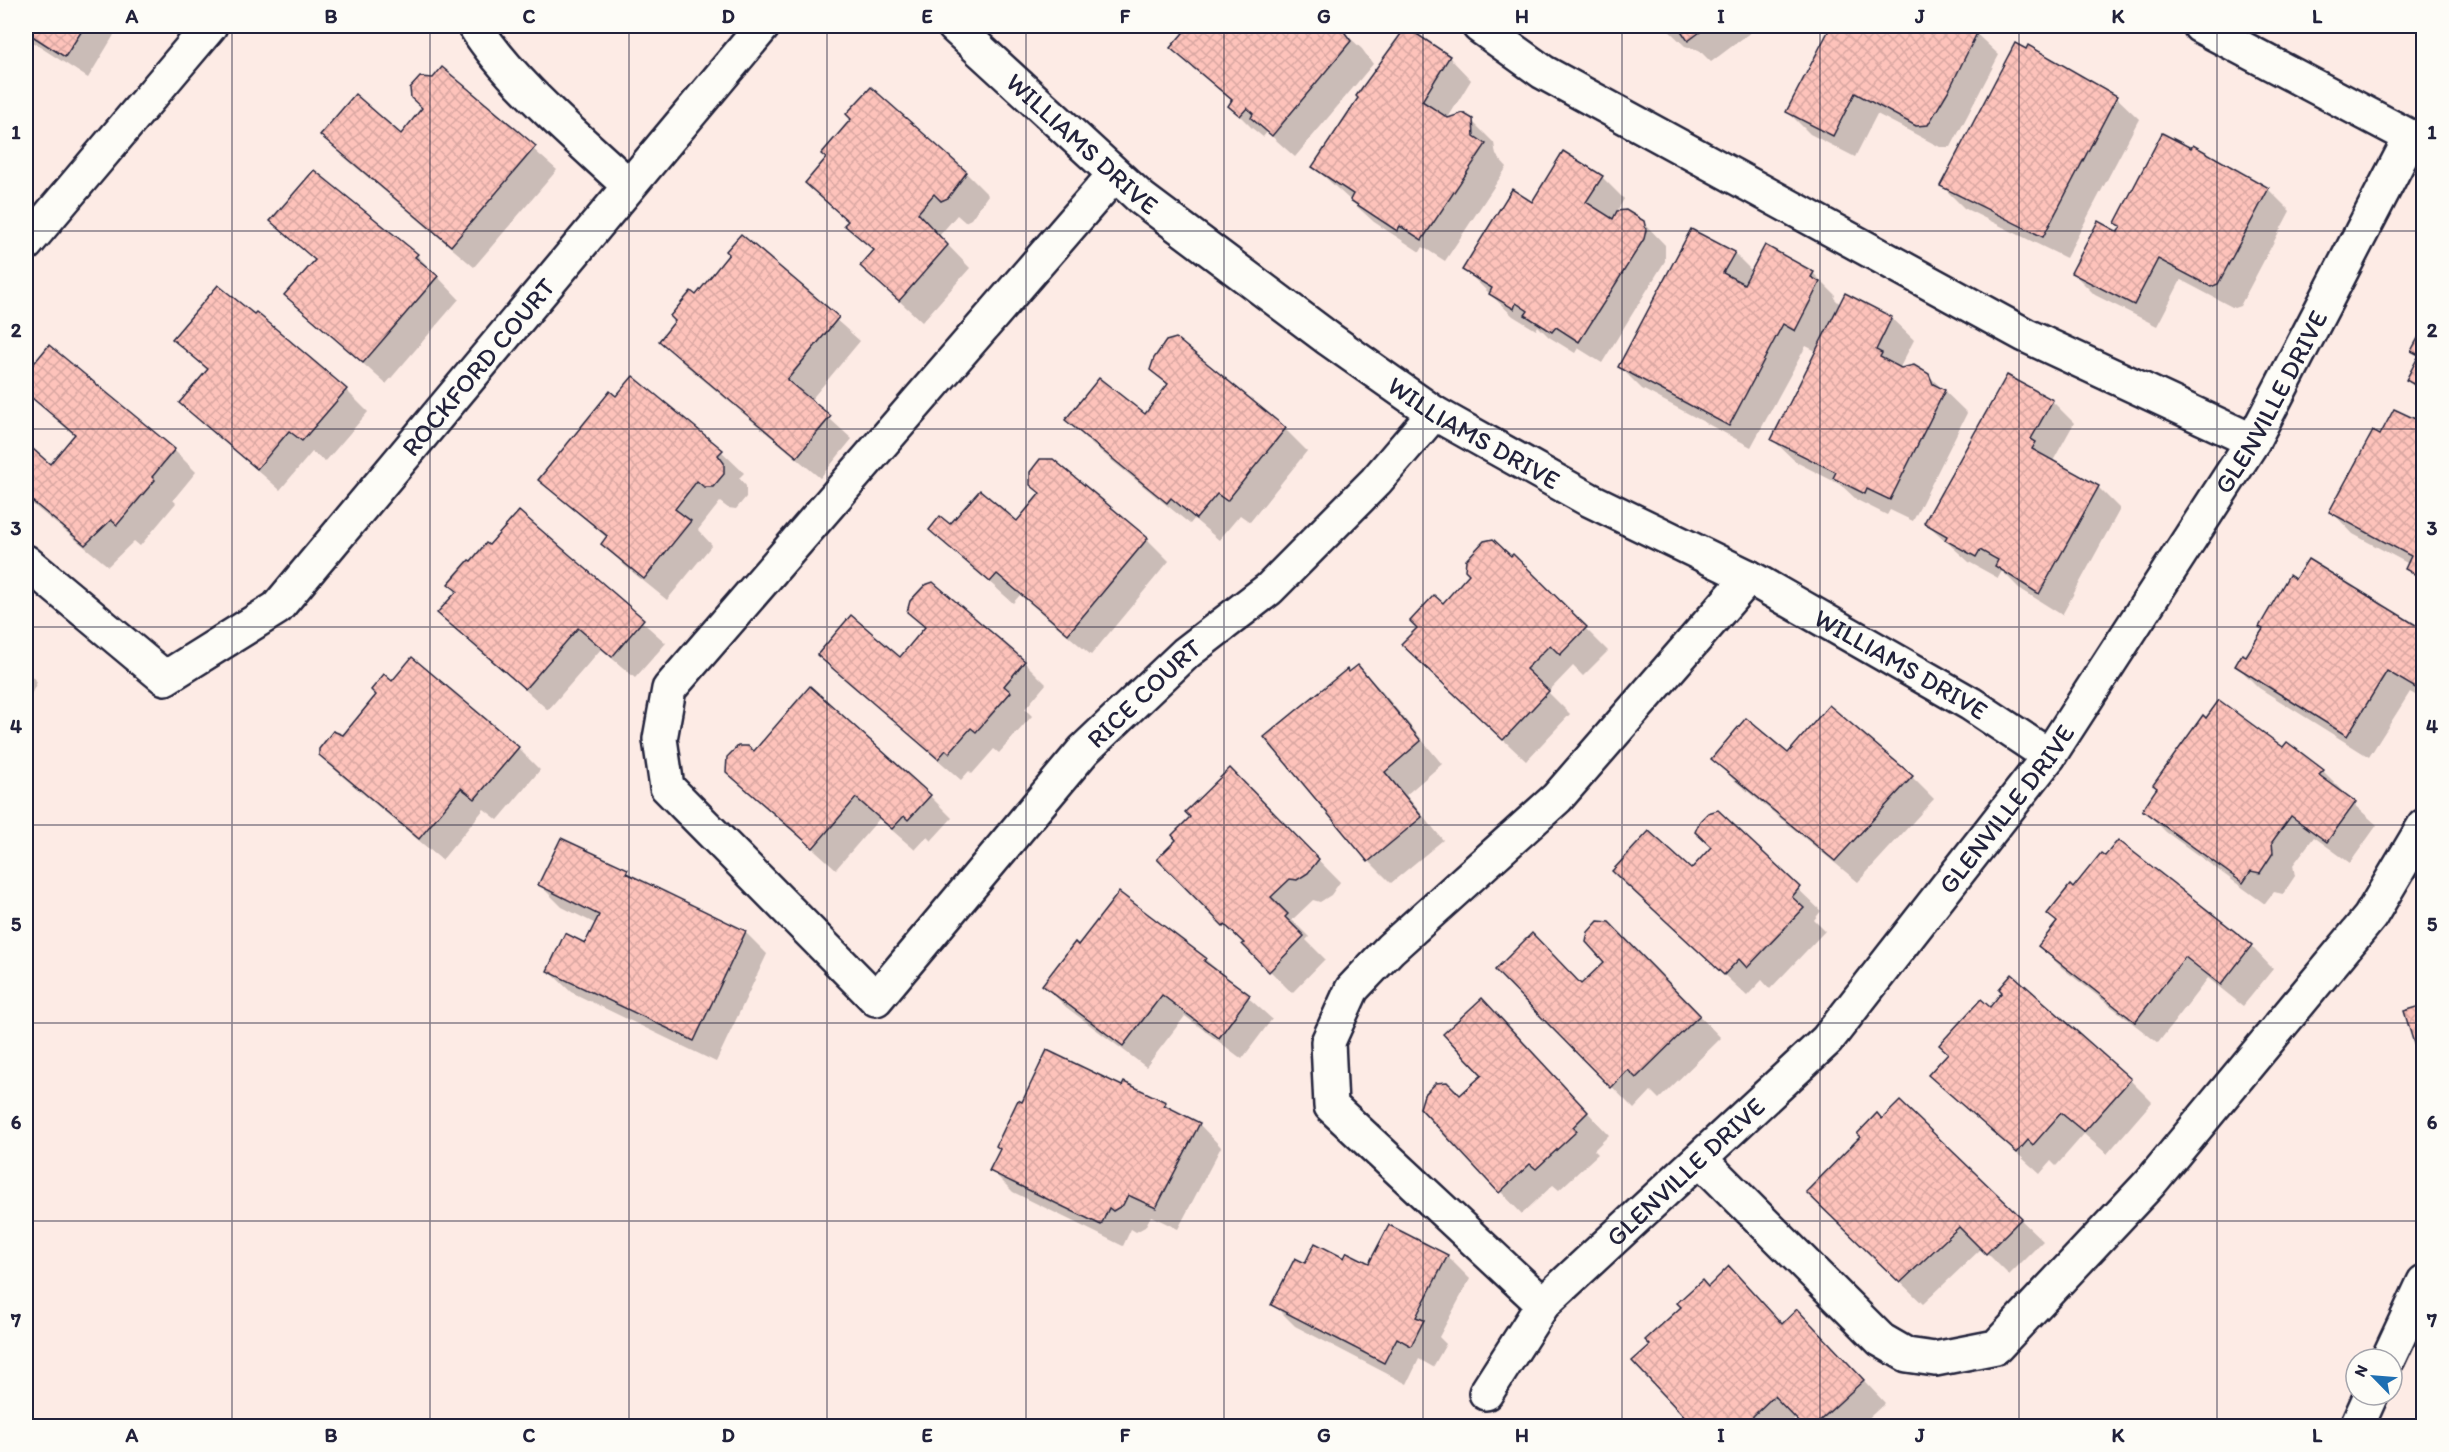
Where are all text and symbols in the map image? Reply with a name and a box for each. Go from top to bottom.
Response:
text: A [125,4,139,28]
text: B [325,4,338,28]
text: C [523,4,536,28]
text: D [721,4,735,28]
text: E [921,4,933,28]
text: F [1120,4,1131,28]
text: G [1317,4,1331,28]
text: H [1515,4,1529,28]
text: I [1717,4,1725,28]
text: J [1914,4,1925,28]
text: K [2112,4,2126,28]
text: L [2312,4,2323,28]
street label: WILLIAMS DRIVE [999,66,1165,221]
text: 1 [11,120,21,144]
text: 1 [2427,120,2437,144]
street label: ROCKFORD COURT [395,271,562,463]
street label: GLENVILLE DRIVE [2207,305,2334,500]
text: 2 [11,318,22,342]
text: 2 [2427,318,2438,342]
street label: WILLIAMS DRIVE [1381,369,1566,496]
text: 3 [11,516,22,540]
text: 3 [2427,516,2438,540]
street label: WILLIAMS DRIVE [1808,602,1994,727]
street label: RICE COURT [1080,631,1208,755]
text: 4 [10,714,22,738]
text: 4 [2426,714,2438,738]
street label: GLENVILLE DRIVE [1932,718,2081,900]
text: 5 [11,912,22,936]
text: 5 [2427,912,2438,936]
street label: GLENVILLE DRIVE [1600,1090,1771,1253]
text: 6 [11,1110,22,1134]
text: 6 [2427,1110,2438,1134]
text: 7 [10,1308,21,1332]
text: 7 [2426,1308,2437,1332]
north arrow [2344,1347,2404,1407]
text: N [2350,1362,2372,1380]
text: A [125,1423,139,1447]
text: B [325,1423,338,1447]
text: C [523,1423,536,1447]
text: D [721,1423,735,1447]
text: E [921,1423,933,1447]
text: F [1120,1423,1131,1447]
text: G [1317,1423,1331,1447]
text: H [1515,1423,1529,1447]
text: I [1717,1423,1725,1447]
text: J [1914,1423,1925,1447]
text: K [2112,1423,2126,1447]
text: L [2312,1423,2323,1447]

